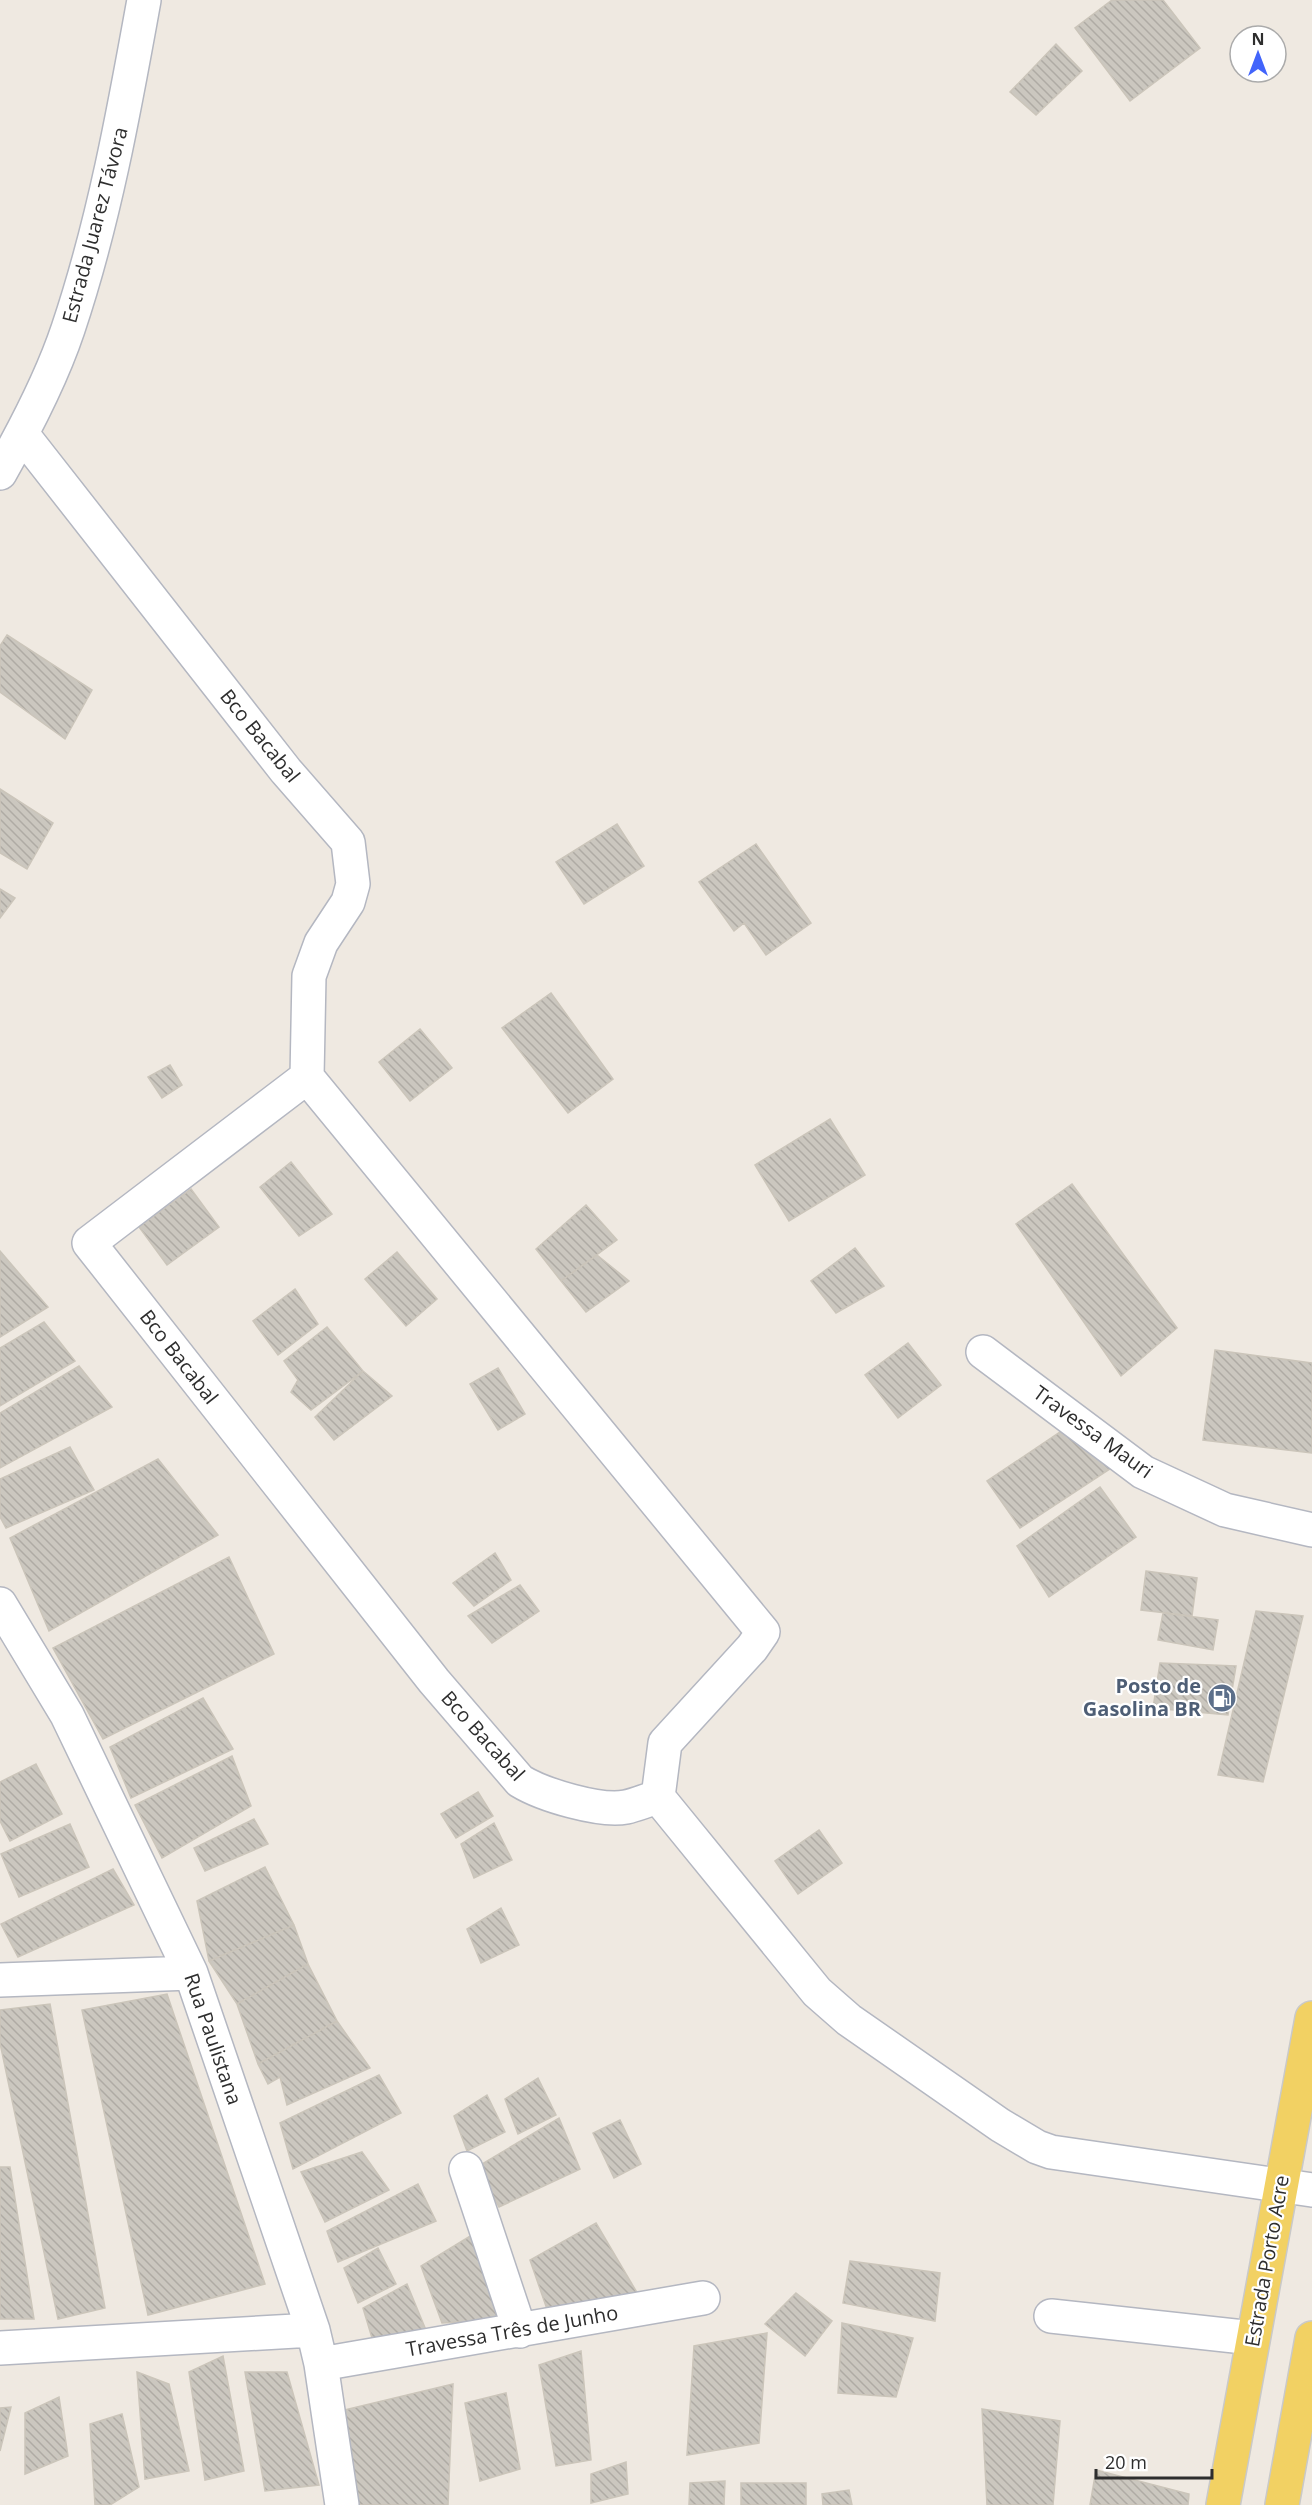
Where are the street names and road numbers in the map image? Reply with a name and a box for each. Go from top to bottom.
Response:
street label: Estrada Juarez Távora [55,124,134,326]
street label: Bco Bacabal [214,683,306,788]
street label: Bco Bacabal [134,1304,225,1409]
street label: Travessa Mauri [1028,1379,1158,1484]
street label: Bco Bacabal [436,1685,531,1787]
street label: Rua Paulistana [178,1969,249,2108]
street label: Estrada Porto Acre [1238,2173,1295,2349]
street label: Travessa Três de Junho [404,2299,620,2362]

